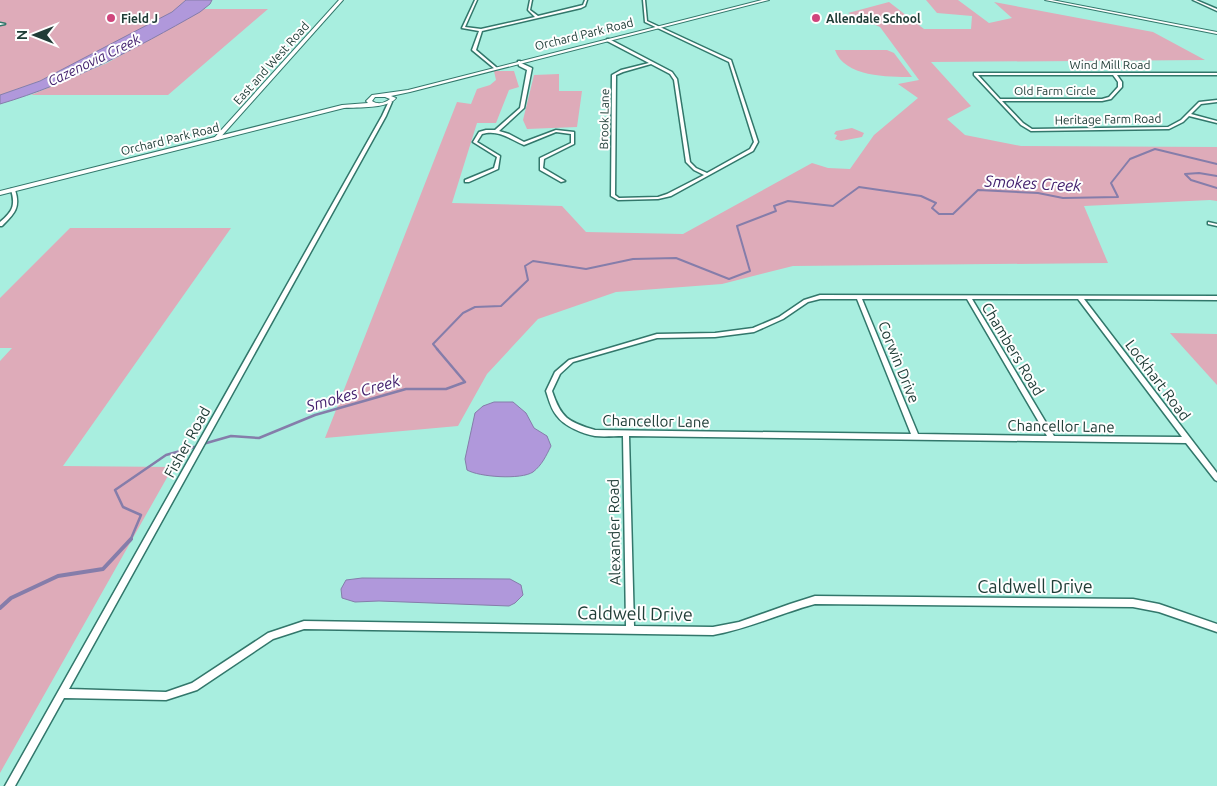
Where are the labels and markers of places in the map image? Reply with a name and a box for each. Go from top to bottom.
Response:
marker: Field J [105,12,117,24]
place label: Field J [121,12,158,25]
marker: Allendale School [810,12,822,24]
place label: Allendale School [826,12,921,25]

